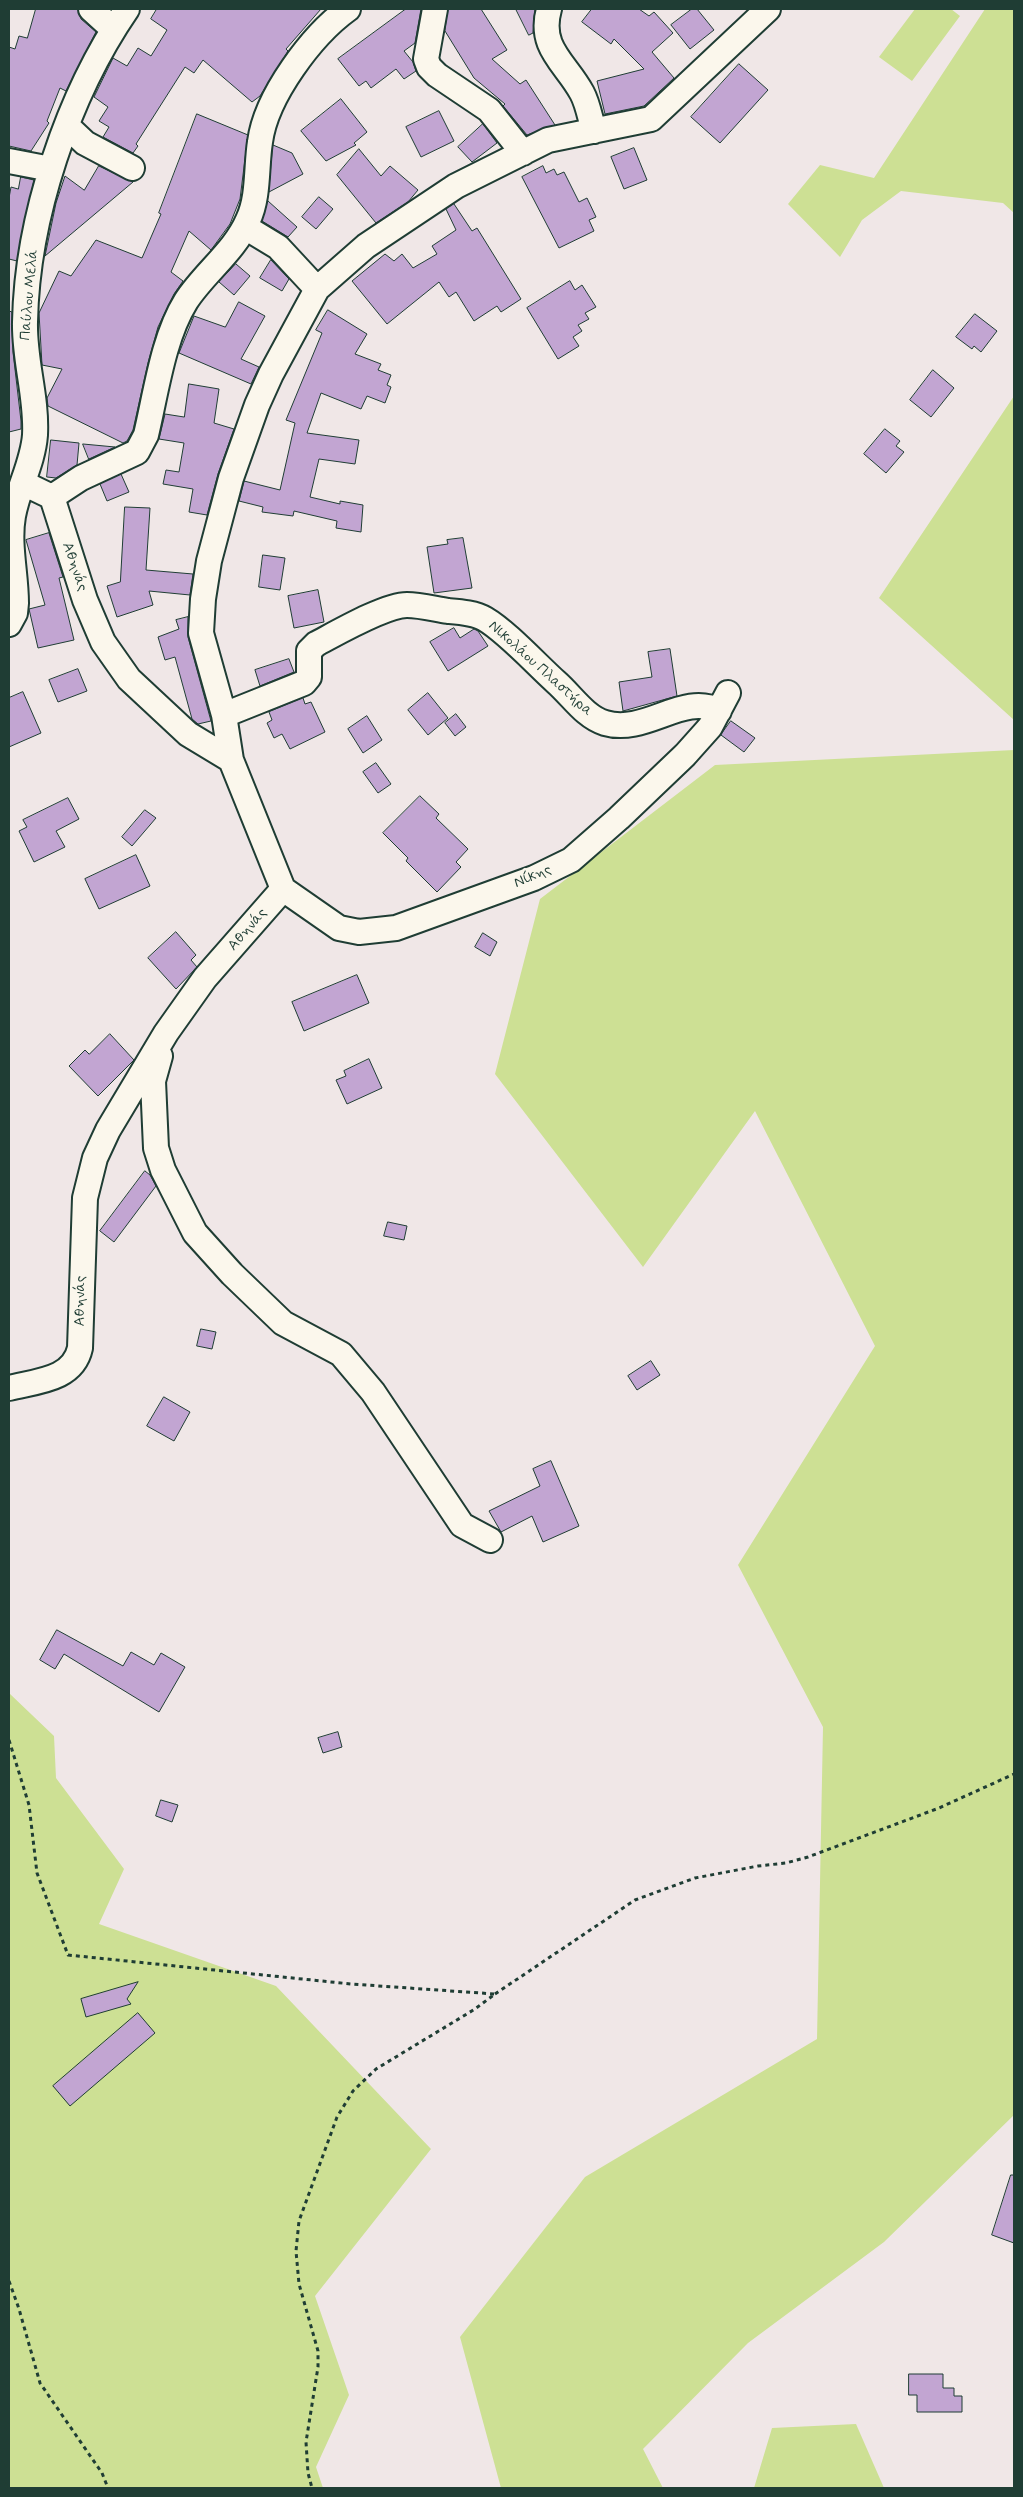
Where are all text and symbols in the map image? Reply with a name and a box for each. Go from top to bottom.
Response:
street label: Παύλου Μελά [17,249,43,341]
street label: Αθηνάς [57,540,91,594]
street label: Νικολάου Πλαστήρα [484,617,596,721]
street label: Νίκης [512,861,554,893]
street label: Αθηνάς [225,905,271,955]
street label: Αθηνάς [72,1275,90,1327]

